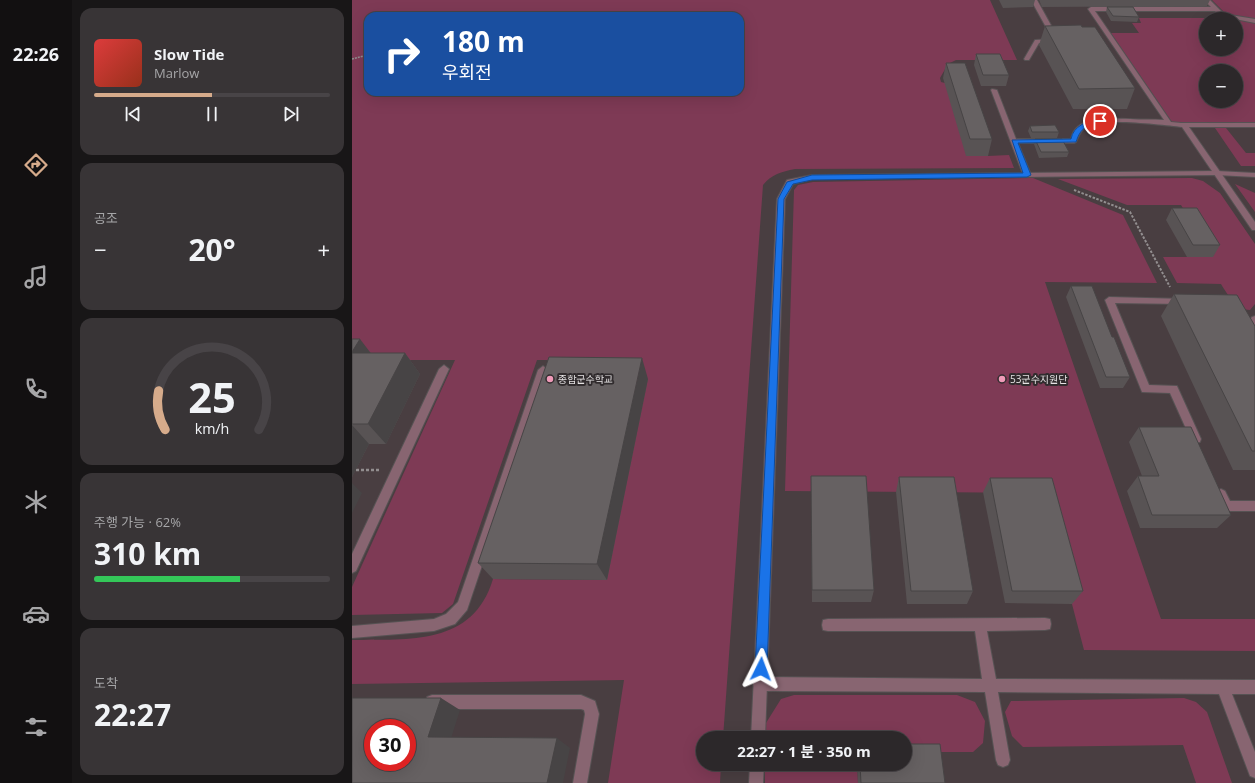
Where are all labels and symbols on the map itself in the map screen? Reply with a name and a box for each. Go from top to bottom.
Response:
pin [1083,104,1117,138]
place label: 종합군수학교 [558,372,613,386]
place label: 53군수지원단 [1010,372,1067,386]
marker: 종합군수학교 [545,374,555,384]
marker: 53군수지원단 [997,374,1007,384]
position arrow [740,648,782,690]
speed limit sign: 30 [364,719,416,771]

